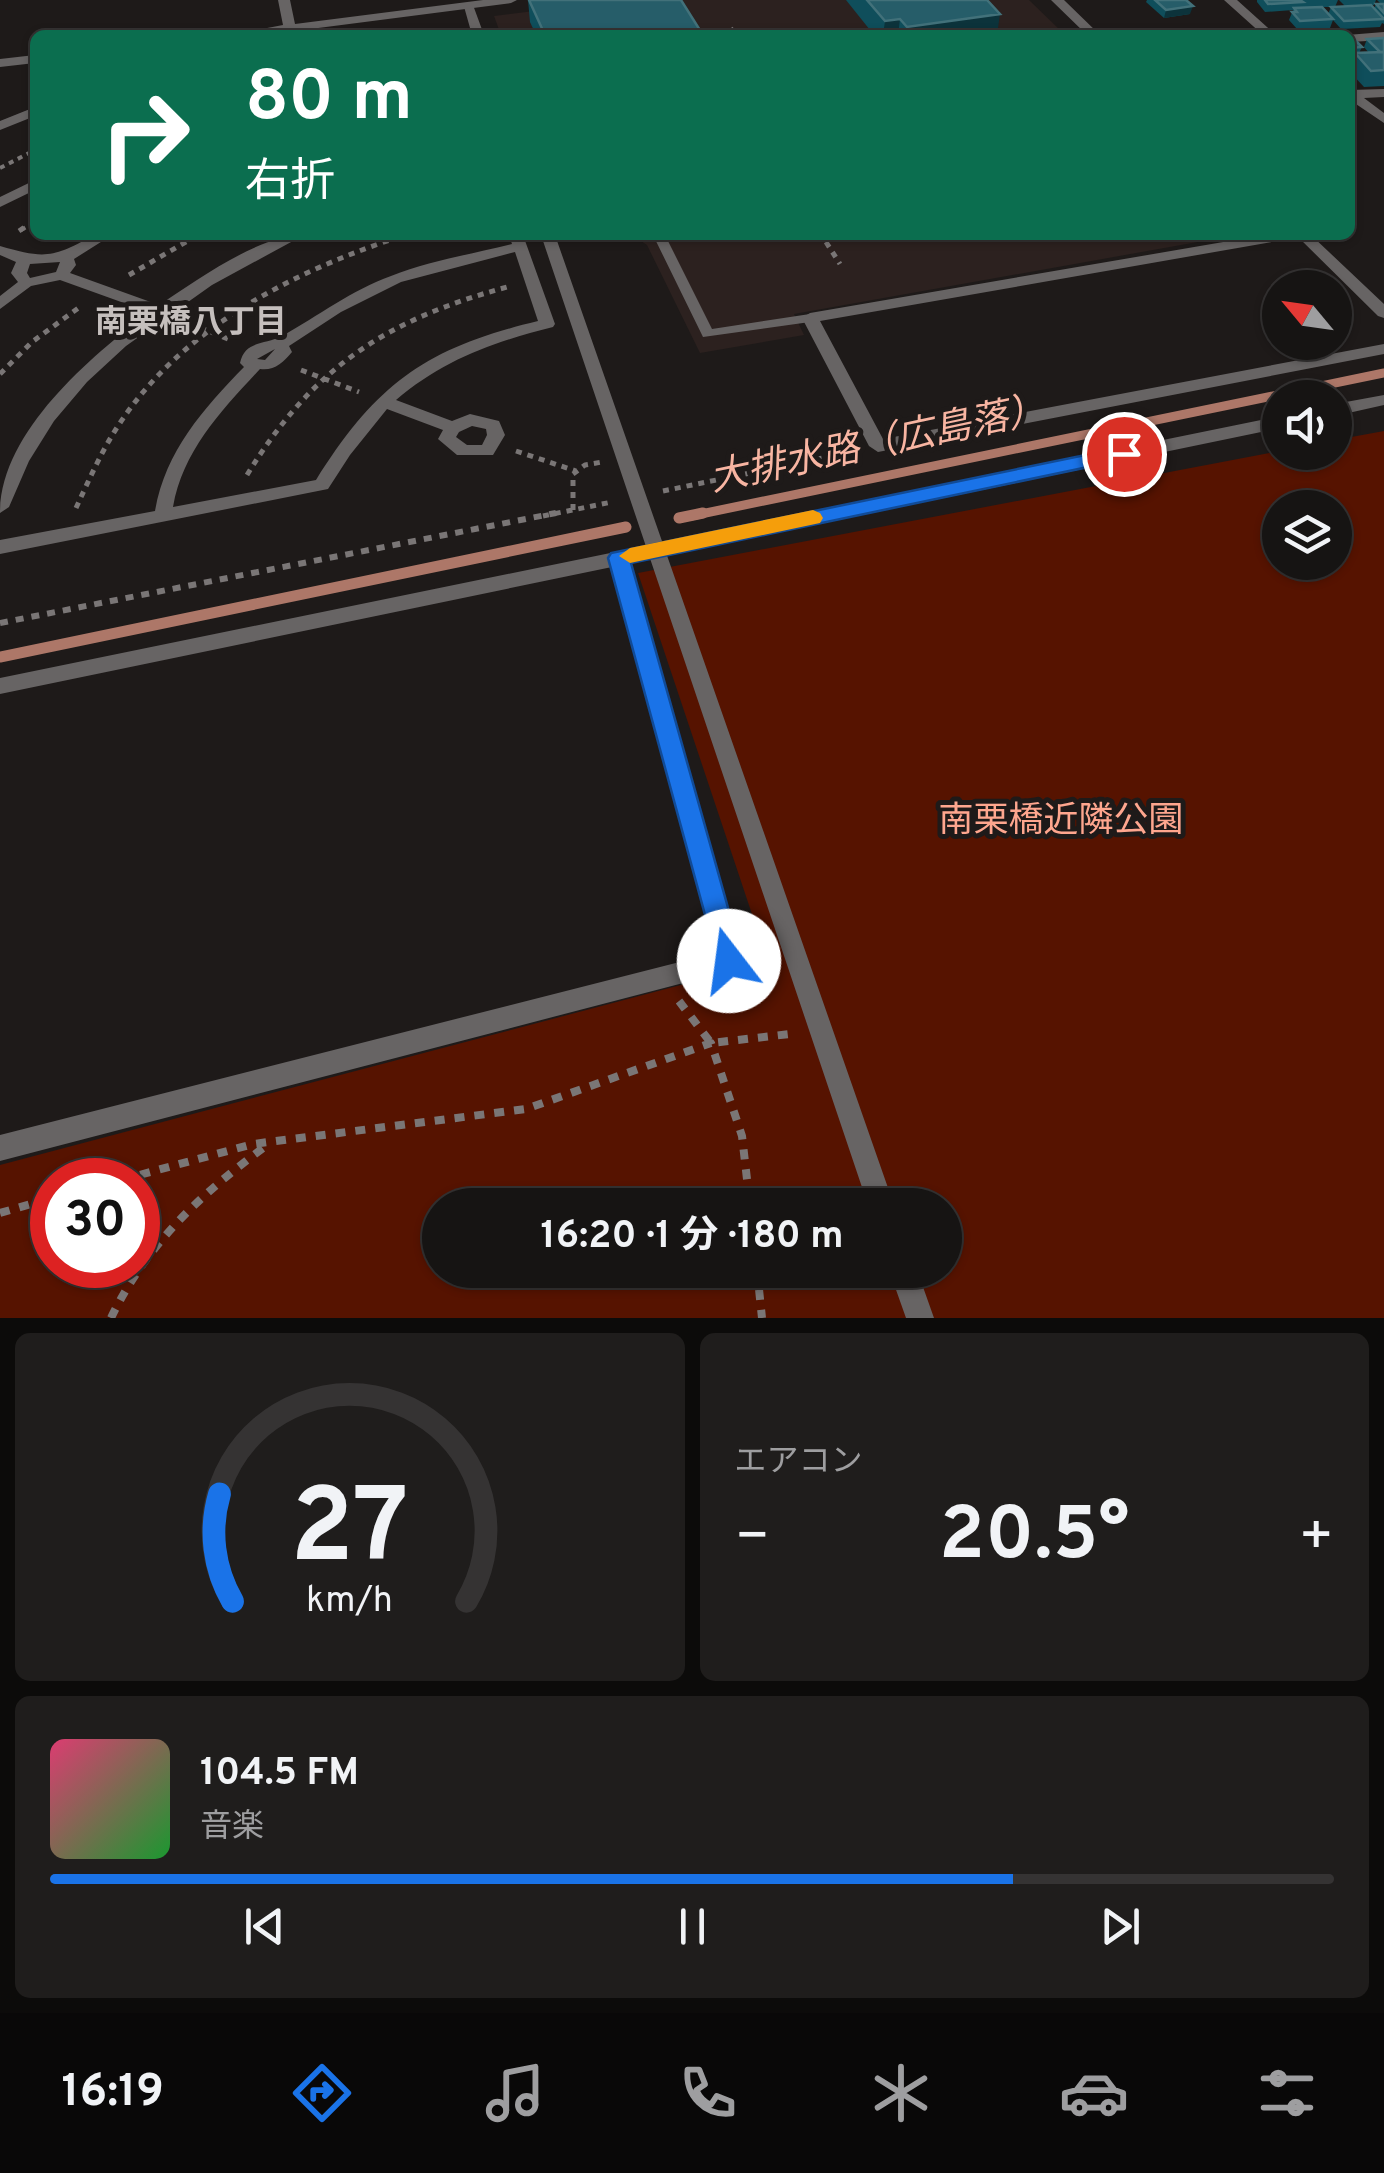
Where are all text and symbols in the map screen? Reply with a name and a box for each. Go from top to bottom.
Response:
text: 80 m [245,56,413,145]
icon: right [80,70,210,200]
text: 右折 [245,155,335,212]
north arrow [1262,270,1352,360]
map controls [1262,270,1352,580]
district label: 南栗橋八丁目 [95,304,287,344]
button: sound [1262,380,1352,470]
water label: 大排水路（広島落） [706,386,1050,506]
pin [1082,412,1167,497]
icon: arrive [1097,427,1152,482]
button: layers [1262,490,1352,580]
park label: 南栗橋近隣公園 [938,800,1184,844]
position arrow [677,909,781,1013]
speed limit sign: 30 [30,1158,160,1288]
text: 16:20 · 1 分 · 180 m [541,1213,844,1262]
text: エアコン [735,1443,863,1483]
text: 27 [291,1467,409,1599]
text: 20.5° [939,1491,1129,1586]
text: − [735,1504,770,1574]
text: + [1299,1504,1334,1574]
text: km/h [306,1579,393,1625]
text: 104.5 FM [200,1750,359,1799]
text: 音楽 [200,1808,264,1848]
icon: previous [237,1899,292,1954]
icon: pause [665,1899,720,1954]
icon: next [1093,1899,1148,1954]
icon: directions [287,2058,357,2128]
icon: music [480,2058,550,2128]
icon: phone [673,2058,743,2128]
icon: climate [866,2058,936,2128]
icon: car [1059,2058,1129,2128]
icon: filters [1252,2058,1322,2128]
text: 16:19 [62,2065,164,2122]

